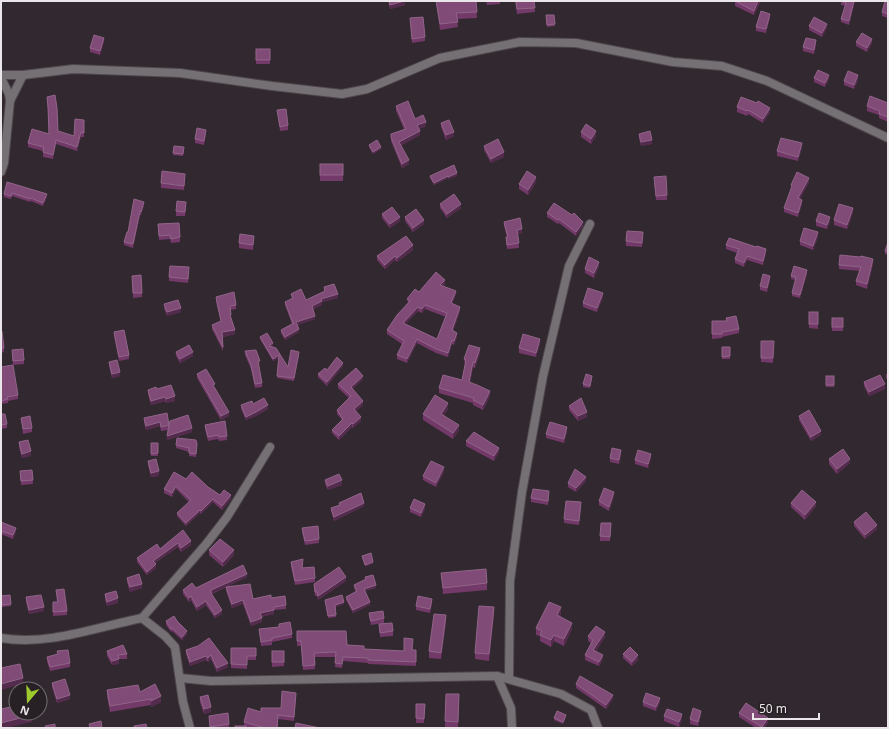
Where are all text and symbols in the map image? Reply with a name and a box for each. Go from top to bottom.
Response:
north arrow [8,681,48,721]
scale bar [753,695,819,721]
text: 50 m [759,700,787,717]
text: N [18,702,31,719]

